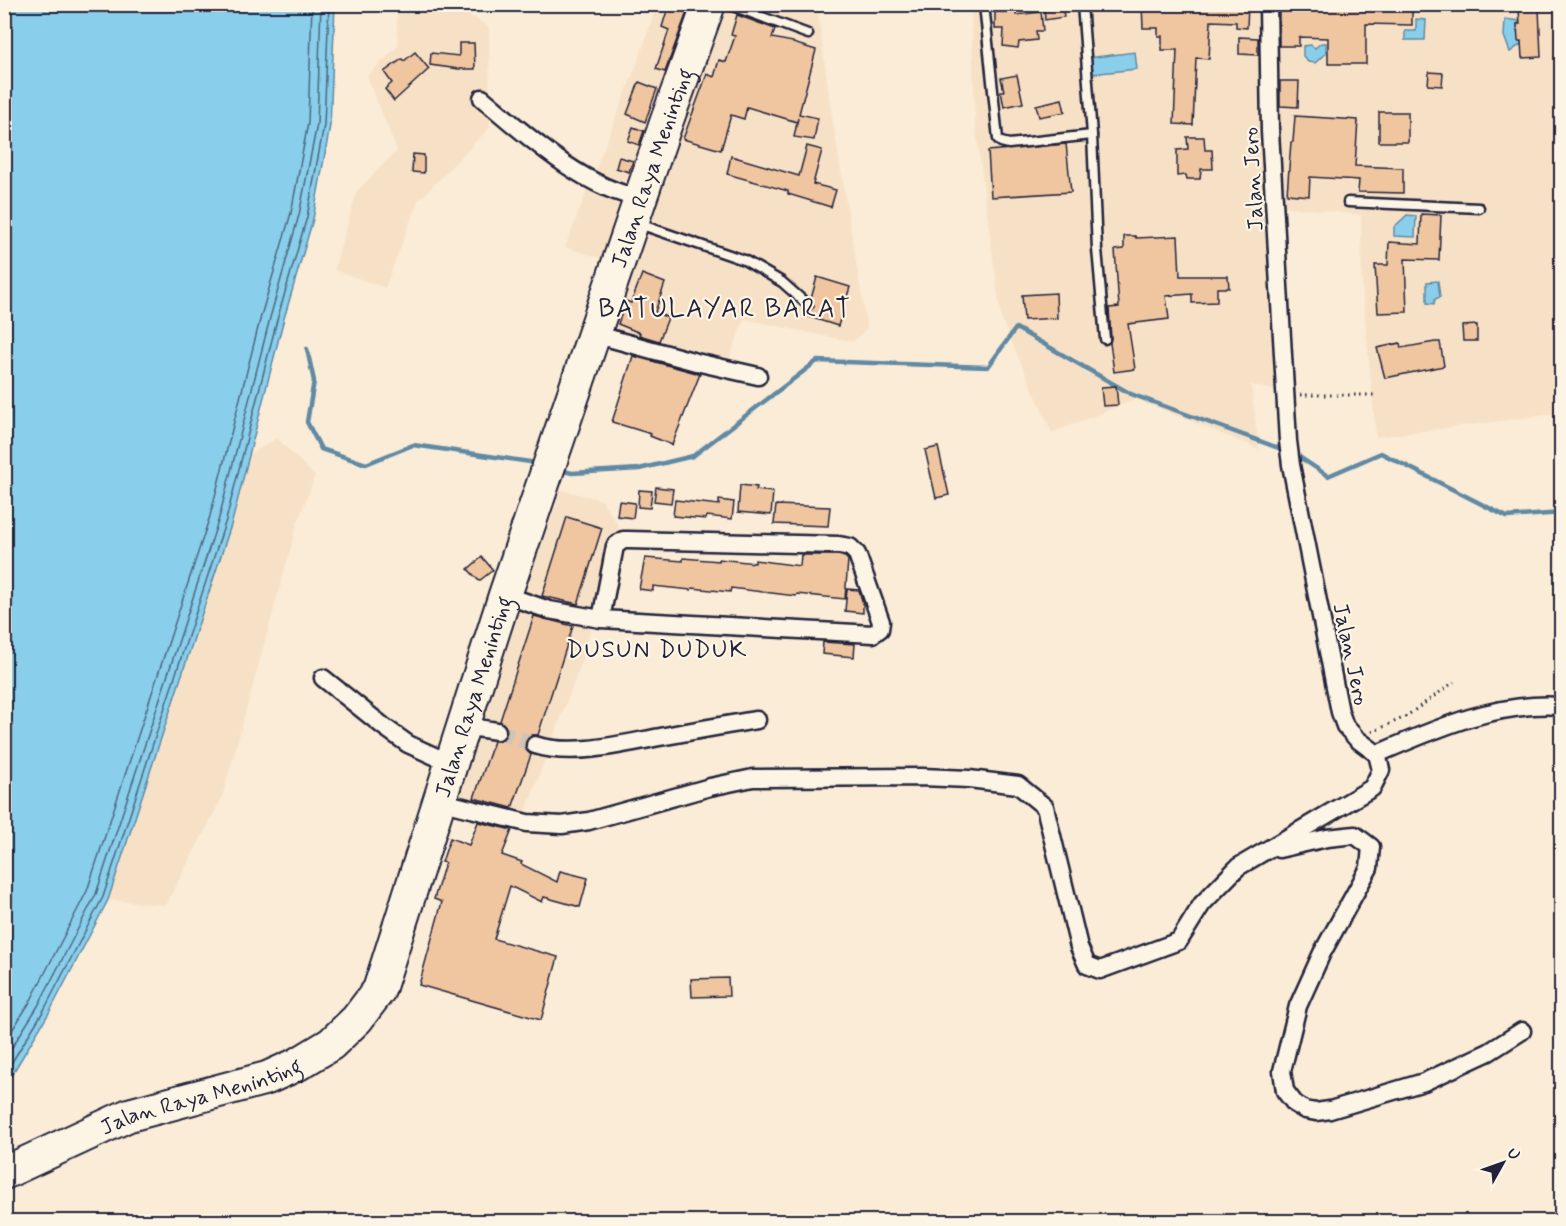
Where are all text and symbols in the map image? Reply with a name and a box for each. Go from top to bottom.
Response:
street label: Jalan Raya Meninting [606,65,704,272]
street label: Jalan Jero [1237,126,1271,232]
district label: BATULAYAR BARAT [598,293,852,327]
street label: Jalan Raya Meninting [429,593,523,801]
street label: Jalan Jero [1326,601,1375,708]
district label: DUSUN DUDUK [566,635,748,666]
street label: Jalan Raya Meninting [96,1052,308,1142]
north arrow [1473,1133,1533,1193]
text: U [1502,1144,1525,1165]

